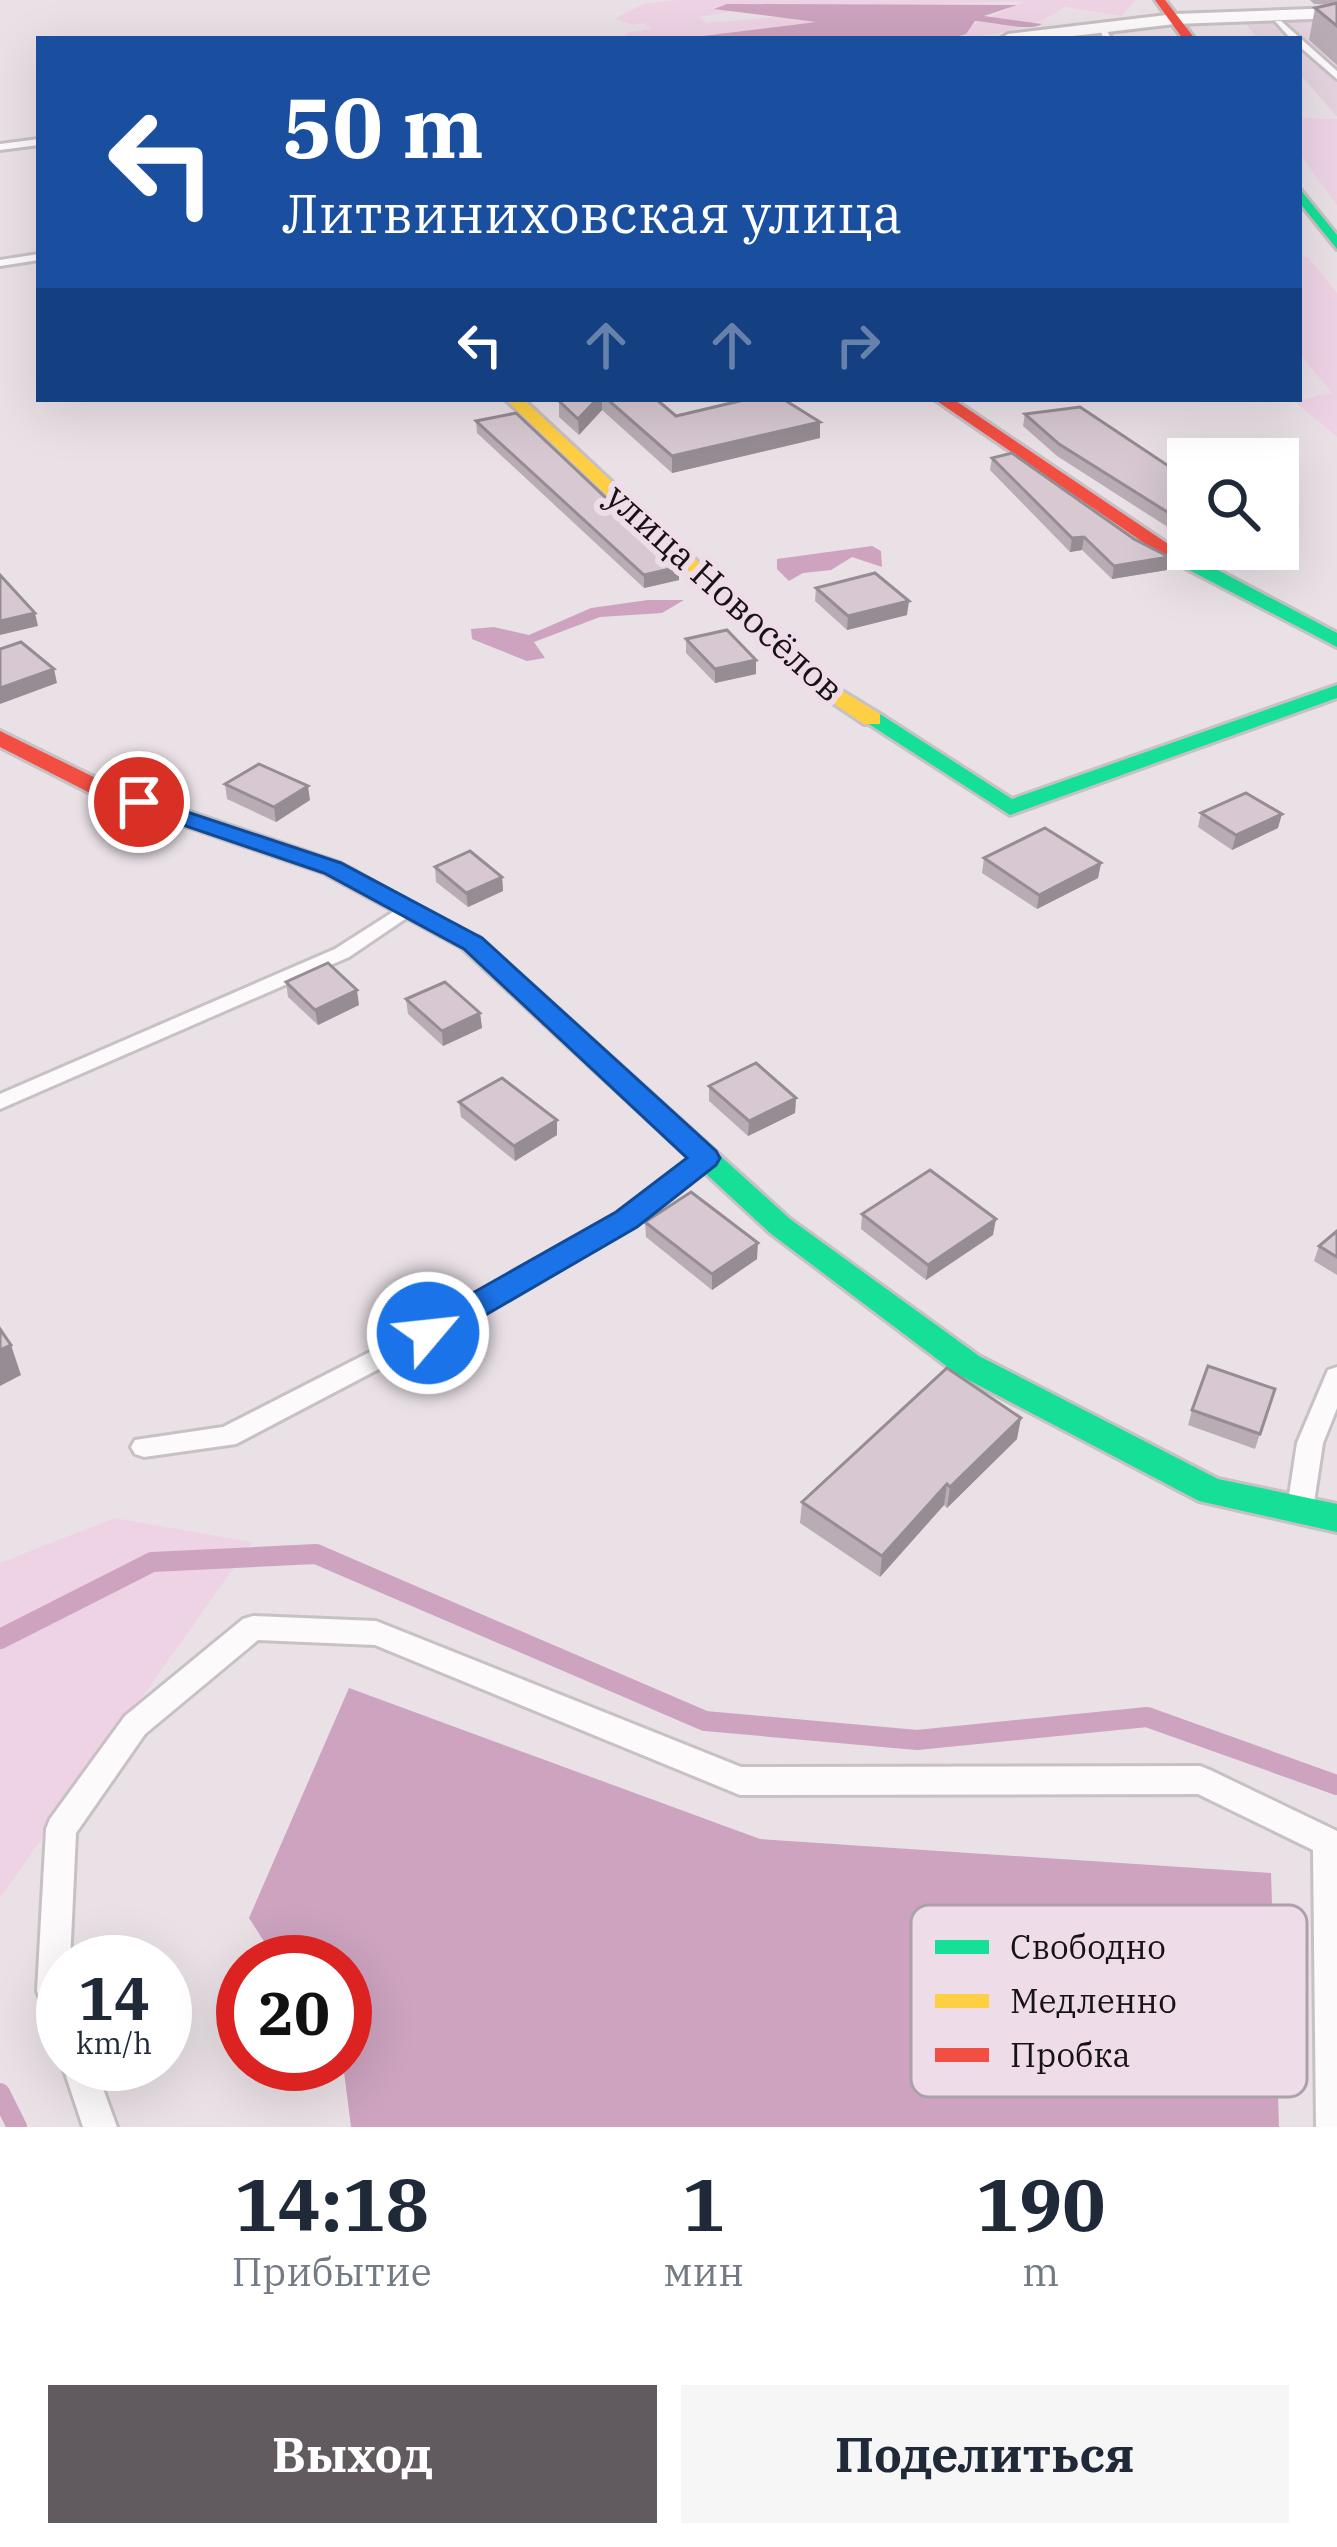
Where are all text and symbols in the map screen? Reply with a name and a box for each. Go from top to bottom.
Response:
text: 50 m [282,72,484,181]
icon: left [84,84,240,240]
text: Литвиниховская улица [282,178,902,248]
icon: left [447,312,513,378]
icon: ahead [573,312,639,378]
icon: ahead [699,312,765,378]
icon: right [825,312,891,378]
map controls [1167,438,1299,570]
button: search [1167,438,1299,570]
street label: улица Новосёлов [596,473,854,711]
pin [88,751,190,853]
icon: arrive [106,769,172,835]
position arrow [365,1270,491,1396]
legend [911,1905,1307,2097]
text: Свободно [1010,1925,1166,1968]
speed limit sign: 20 [216,1935,372,2091]
text: 14 [78,1958,150,2037]
text: Медленно [1010,1979,1177,2022]
text: km/h [76,2023,152,2062]
text: Пробка [1010,2033,1130,2076]
text: 14:18 [234,2157,429,2251]
text: 1 [682,2157,725,2251]
text: 190 [976,2157,1105,2251]
text: Прибытие [232,2246,432,2297]
text: мин [663,2246,744,2297]
text: m [1022,2246,1059,2297]
button: Выход [48,2385,657,2523]
button: Поделиться [681,2385,1289,2523]

